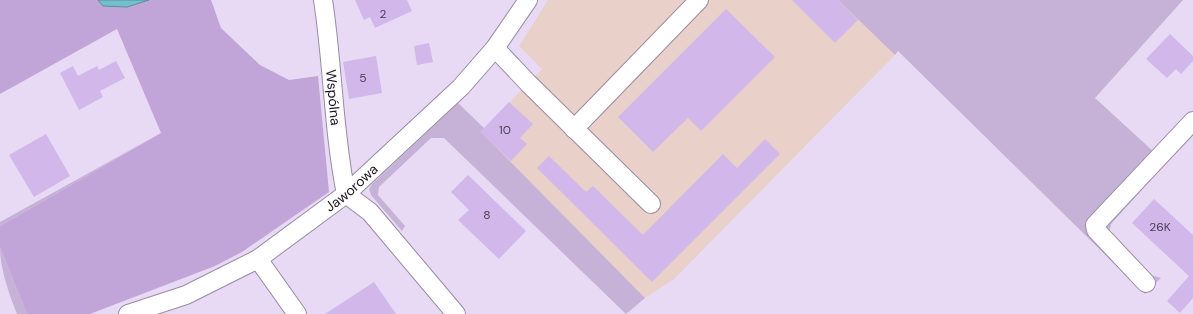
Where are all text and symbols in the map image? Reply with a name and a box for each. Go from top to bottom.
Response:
house number: 2 [380,6,387,22]
street label: Wspólna [322,69,345,126]
house number: 5 [359,70,367,86]
house number: 10 [499,122,511,138]
street label: Jaworowa [321,160,382,216]
house number: 8 [483,207,491,223]
house number: 26K [1149,219,1171,235]

